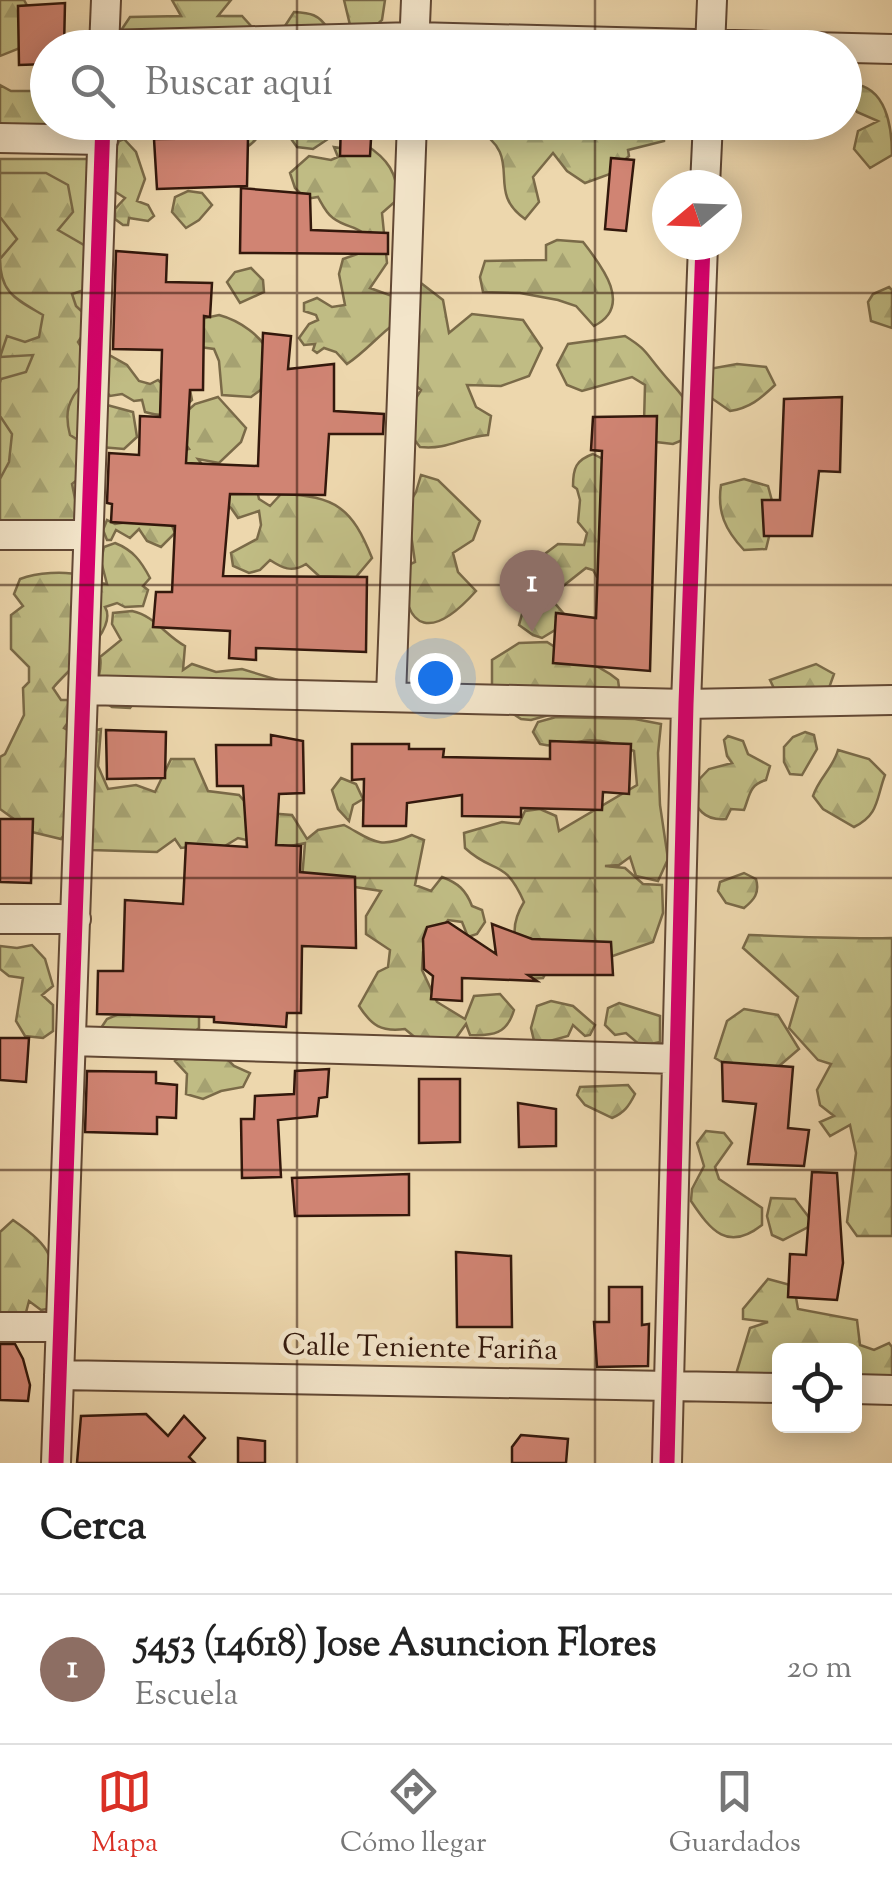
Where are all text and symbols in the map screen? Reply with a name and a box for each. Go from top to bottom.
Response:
search box [30,30,862,140]
icon: search [65,58,120,113]
text: Buscar aquí [145,58,333,112]
north arrow [652,170,742,260]
pin: 1 [500,550,564,632]
your location [410,653,461,704]
street label: Calle Teniente Fariña [282,1325,558,1373]
map controls [772,1343,862,1433]
button: locate [772,1343,862,1433]
text: Cerca [40,1498,146,1558]
text: 5453 (14618) Jose Asuncion Flores [135,1619,656,1673]
text: 1 [67,1646,78,1692]
text: 20 m [787,1646,852,1692]
text: Escuela [135,1673,238,1719]
tab: Mapa [91,1764,158,1864]
tab: Cómo llegar [340,1764,486,1864]
tab: Guardados [669,1764,801,1864]

